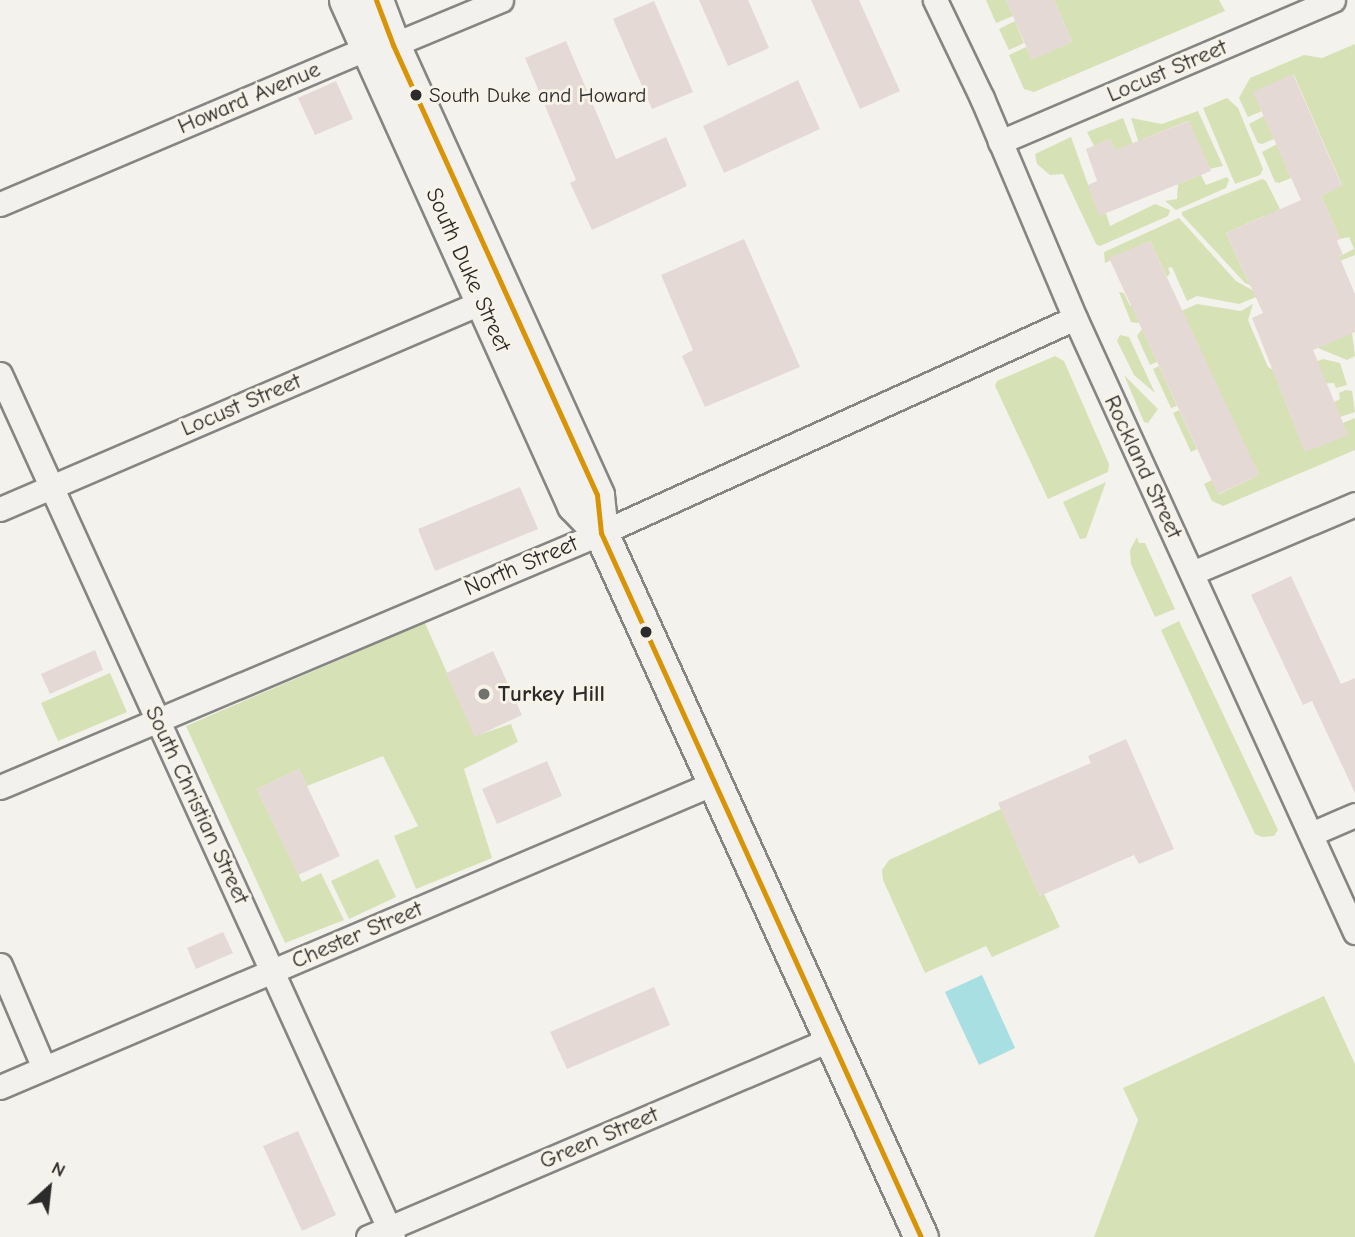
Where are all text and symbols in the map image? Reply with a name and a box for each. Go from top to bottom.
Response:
street label: Locust Street [1103,33,1231,109]
street label: Howard Avenue [174,56,324,140]
place label: South Duke and Howard [429,82,646,108]
marker: South Duke and Howard [409,88,423,102]
street label: South Duke Street [419,184,517,356]
street label: Locust Street [177,367,305,443]
street label: Rockland Street [1098,391,1188,543]
street label: North Street [460,530,582,602]
unlabelled marker [639,625,653,639]
place label: Turkey Hill [498,680,605,708]
marker: Turkey Hill [476,686,492,702]
street label: South Christian Street [139,702,255,908]
street label: Chester Street [287,895,427,975]
street label: Green Street [536,1101,662,1175]
north arrow [14,1153,84,1223]
text: N [48,1157,69,1182]

